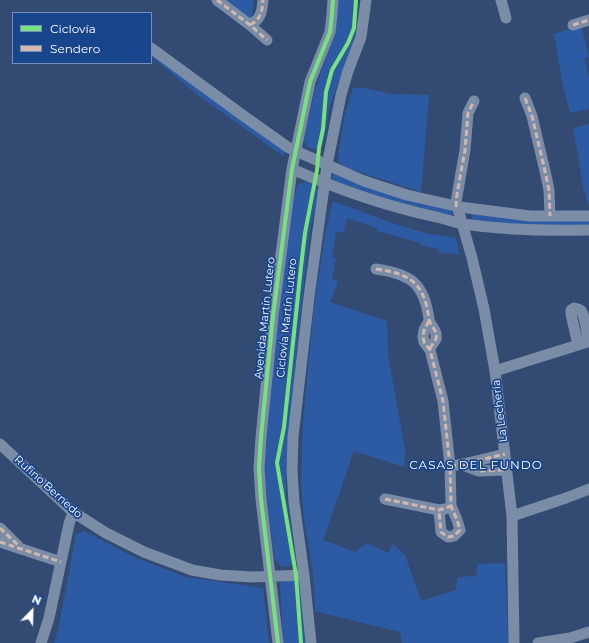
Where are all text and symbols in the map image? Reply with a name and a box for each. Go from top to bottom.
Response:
legend [12,12,152,64]
text: Ciclovía [50,21,96,36]
text: Sendero [50,41,100,56]
street label: Avenida Martín Lutero [252,256,278,380]
street label: Ciclovía Martín Lutero [274,258,300,378]
street label: La Lechería [490,379,510,443]
street label: Rufino Bernedo [11,453,85,521]
district label: CASAS DEL FUNDO [409,458,543,472]
north arrow [12,591,52,631]
text: N [30,592,44,608]

